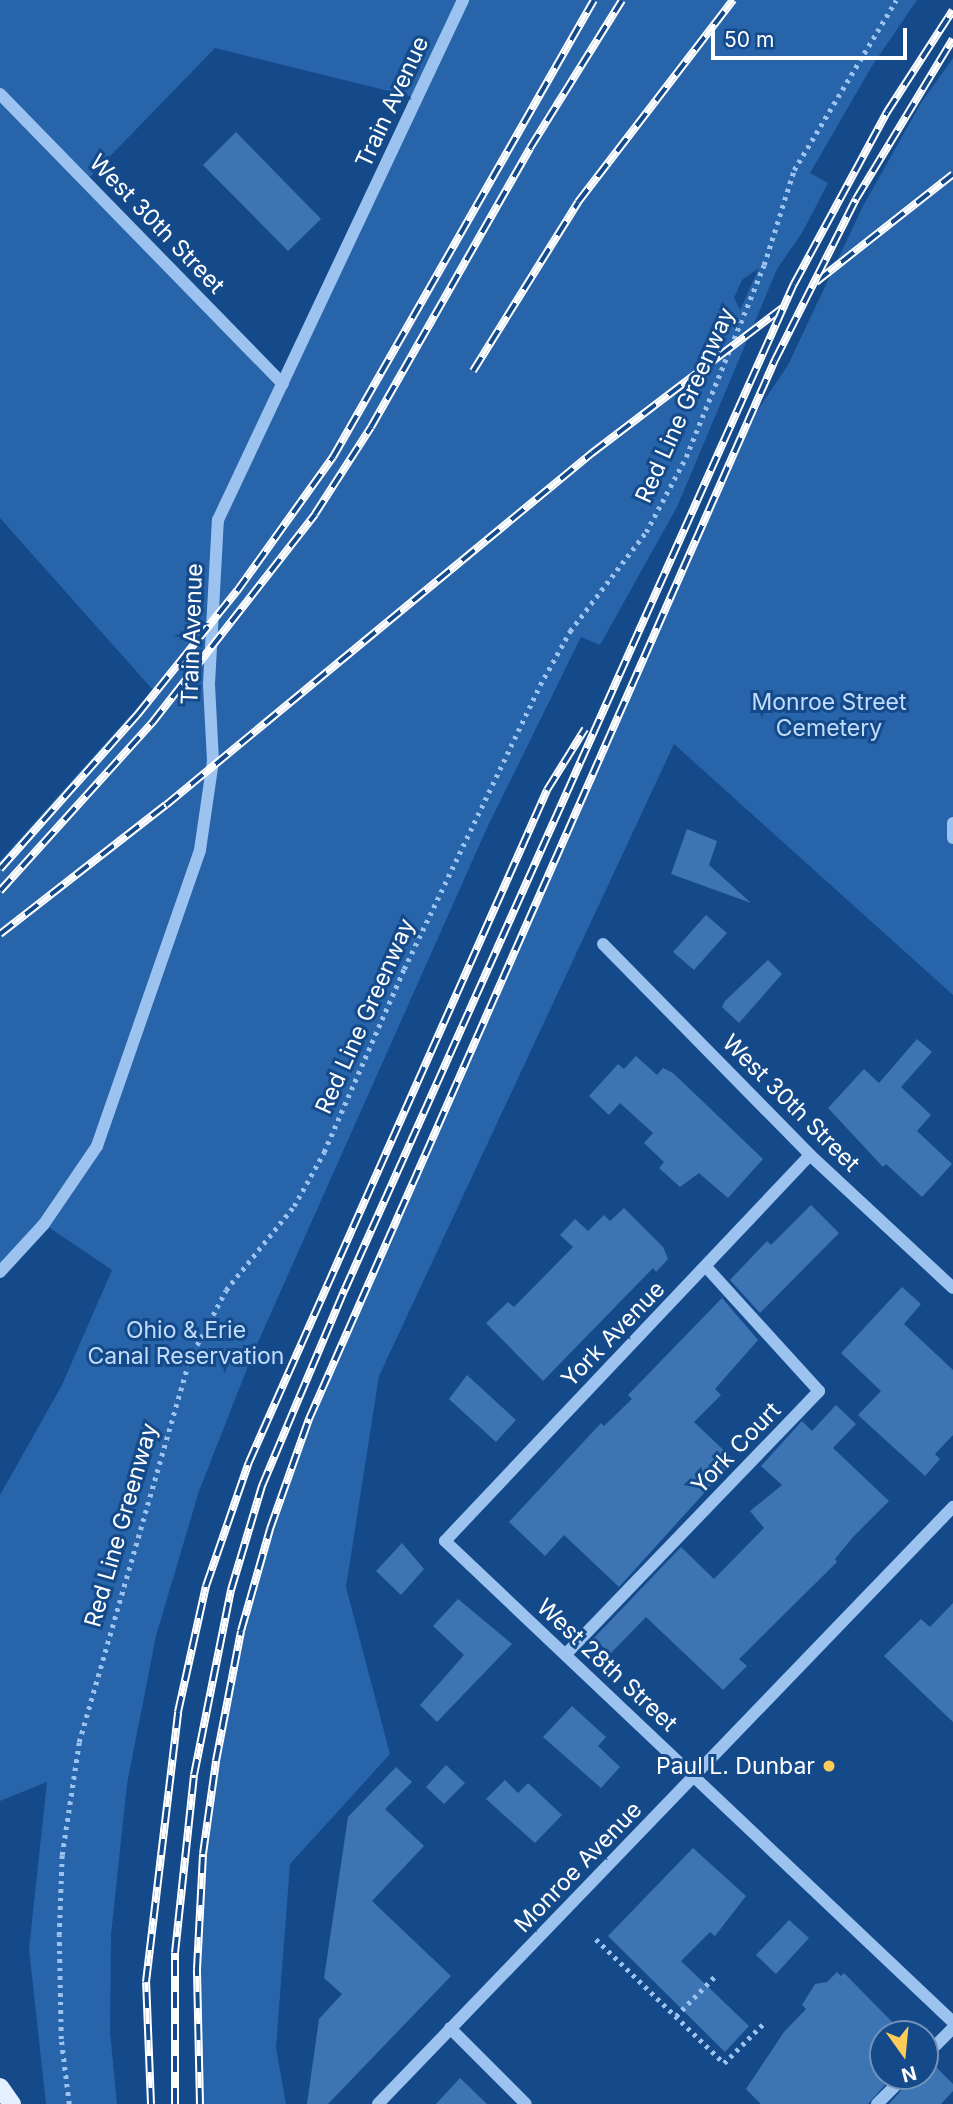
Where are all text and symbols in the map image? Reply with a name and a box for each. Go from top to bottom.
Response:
scale bar [715,14,911,58]
text: 50 m [724,27,774,52]
street label: Train Avenue [350,32,434,172]
street label: West 30th Street [84,149,230,299]
street label: Red Line Greenway [630,303,740,507]
street label: Train Avenue [176,563,208,705]
park label: Monroe Street Cemetery [751,688,907,742]
street label: Red Line Greenway [310,914,420,1118]
street label: West 30th Street [717,1029,865,1177]
street label: York Avenue [556,1275,670,1393]
park label: Ohio & Erie Canal Reservation [88,1316,284,1370]
street label: York Court [686,1397,786,1499]
street label: Red Line Greenway [79,1420,163,1630]
street label: West 28th Street [531,1593,683,1737]
place label: Paul L. Dunbar [656,1752,815,1780]
marker: Paul L. Dunbar [821,1758,837,1774]
street label: Monroe Avenue [509,1796,647,1938]
north arrow [869,2020,939,2090]
text: N [899,2061,919,2087]

